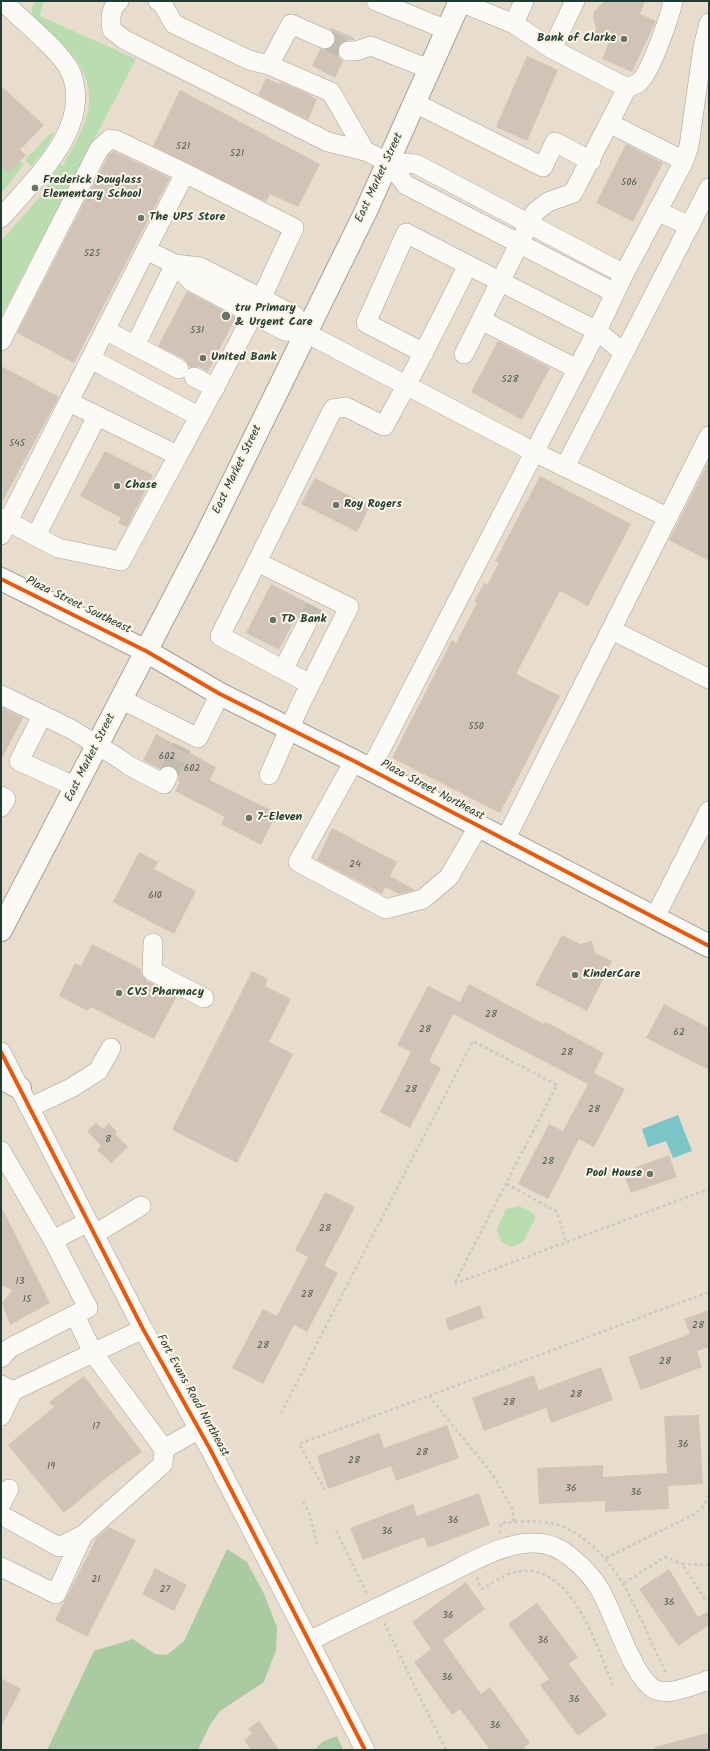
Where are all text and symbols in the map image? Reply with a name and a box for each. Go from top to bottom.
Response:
place label: Bank of Clarke [537,32,616,46]
marker: Bank of Clarke [619,34,629,44]
street label: East Market Street [353,131,407,225]
house number: 521 [176,141,190,153]
house number: 521 [230,148,244,160]
place label: Frederick Douglass Elementary School [43,174,141,202]
house number: 506 [621,177,637,189]
marker: Frederick Douglass Elementary School [30,183,40,193]
place label: The UPS Store [149,211,225,225]
marker: The UPS Store [136,213,146,223]
house number: 525 [84,248,100,260]
place label: tru Primary & Urgent Care [235,302,313,330]
marker: tru Primary & Urgent Care [220,310,232,322]
house number: 531 [190,325,204,337]
place label: United Bank [211,351,276,365]
marker: United Bank [198,353,208,363]
house number: 528 [501,374,519,386]
street label: East Market Street [210,423,266,517]
house number: 545 [9,438,25,450]
place label: Chase [125,479,157,493]
marker: Chase [112,481,122,491]
place label: Roy Rogers [344,498,402,512]
marker: Roy Rogers [331,500,341,510]
street label: Plaza Street Southeast [23,574,133,638]
place label: TD Bank [281,613,326,627]
marker: TD Bank [268,615,278,625]
street label: East Market Street [63,711,119,805]
house number: 550 [468,721,484,733]
house number: 602 [159,751,175,763]
street label: Plaza Street Northeast [378,758,486,824]
house number: 602 [184,763,200,775]
place label: 7-Eleven [257,811,302,825]
marker: 7-Eleven [244,813,254,823]
house number: 24 [349,859,361,871]
house number: 610 [148,890,162,902]
place label: KinderCare [583,968,640,982]
marker: KinderCare [570,970,580,980]
place label: CVS Pharmacy [127,986,204,1000]
marker: CVS Pharmacy [114,988,124,998]
house number: 28 [485,1009,497,1021]
house number: 28 [419,1024,431,1036]
house number: 62 [673,1027,685,1039]
house number: 28 [561,1047,573,1059]
house number: 28 [405,1084,417,1096]
house number: 28 [588,1104,600,1116]
house number: 8 [105,1134,111,1146]
house number: 28 [542,1156,554,1168]
place label: Pool House [586,1167,642,1181]
marker: Pool House [645,1169,655,1179]
house number: 28 [319,1223,331,1235]
house number: 13 [16,1276,24,1288]
house number: 28 [301,1289,313,1301]
house number: 15 [23,1294,31,1306]
house number: 28 [692,1320,704,1332]
street label: Fort Evans Road Northeast [152,1332,232,1460]
house number: 28 [257,1340,269,1352]
house number: 28 [659,1356,671,1368]
house number: 28 [570,1389,582,1401]
house number: 28 [503,1397,515,1409]
house number: 17 [92,1421,100,1433]
house number: 36 [677,1439,689,1451]
house number: 28 [416,1447,428,1459]
house number: 28 [348,1455,360,1467]
house number: 19 [47,1461,55,1473]
house number: 36 [565,1483,577,1495]
house number: 36 [630,1487,642,1499]
house number: 36 [447,1515,459,1527]
house number: 36 [381,1526,393,1538]
house number: 21 [92,1574,100,1586]
house number: 27 [160,1584,170,1596]
house number: 36 [663,1597,675,1609]
house number: 36 [442,1610,454,1622]
house number: 36 [537,1635,549,1647]
house number: 36 [441,1672,453,1684]
house number: 36 [568,1694,580,1706]
house number: 36 [489,1720,501,1732]

